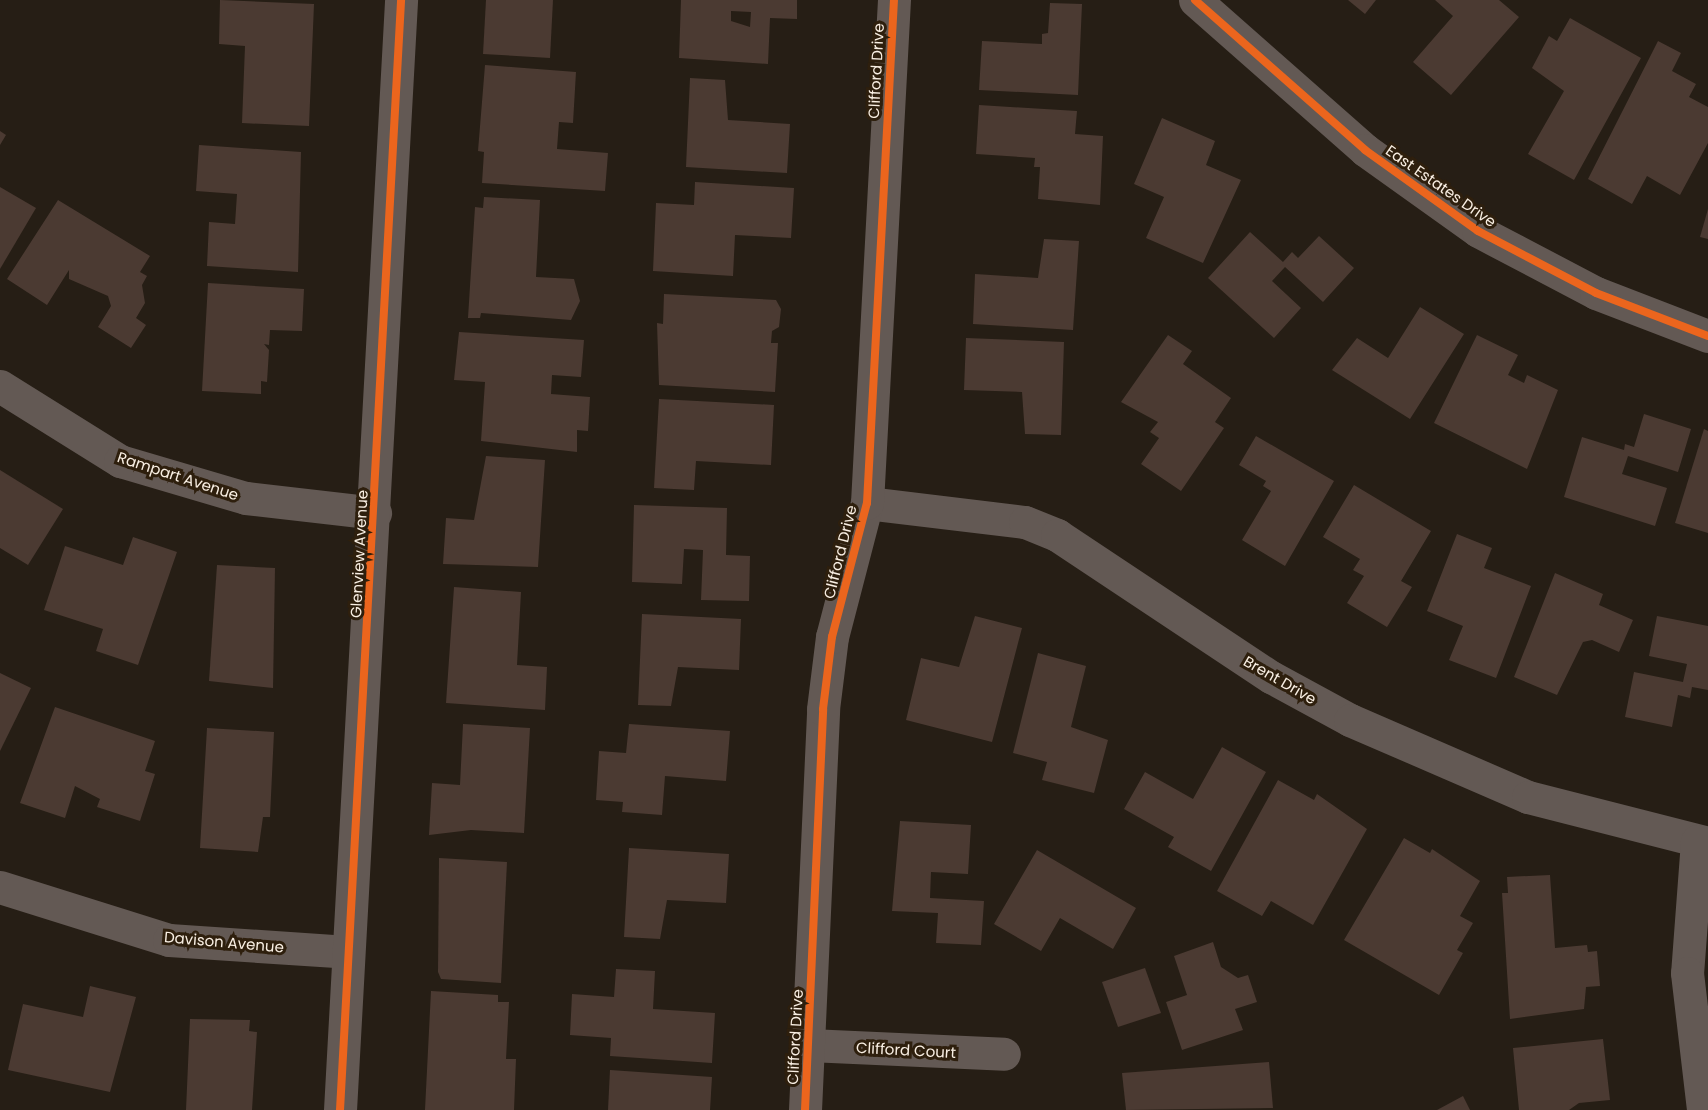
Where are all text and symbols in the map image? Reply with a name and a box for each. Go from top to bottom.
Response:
street label: Clifford Drive [865,23,887,119]
street label: East Estates Drive [1382,141,1500,231]
street label: Rampart Avenue [115,448,241,504]
street label: Glenview Avenue [347,489,371,619]
street label: Clifford Drive [820,503,860,601]
street label: Brent Drive [1241,652,1319,708]
street label: Davison Avenue [163,928,285,956]
street label: Clifford Drive [784,989,806,1085]
street label: Clifford Court [856,1038,956,1062]

